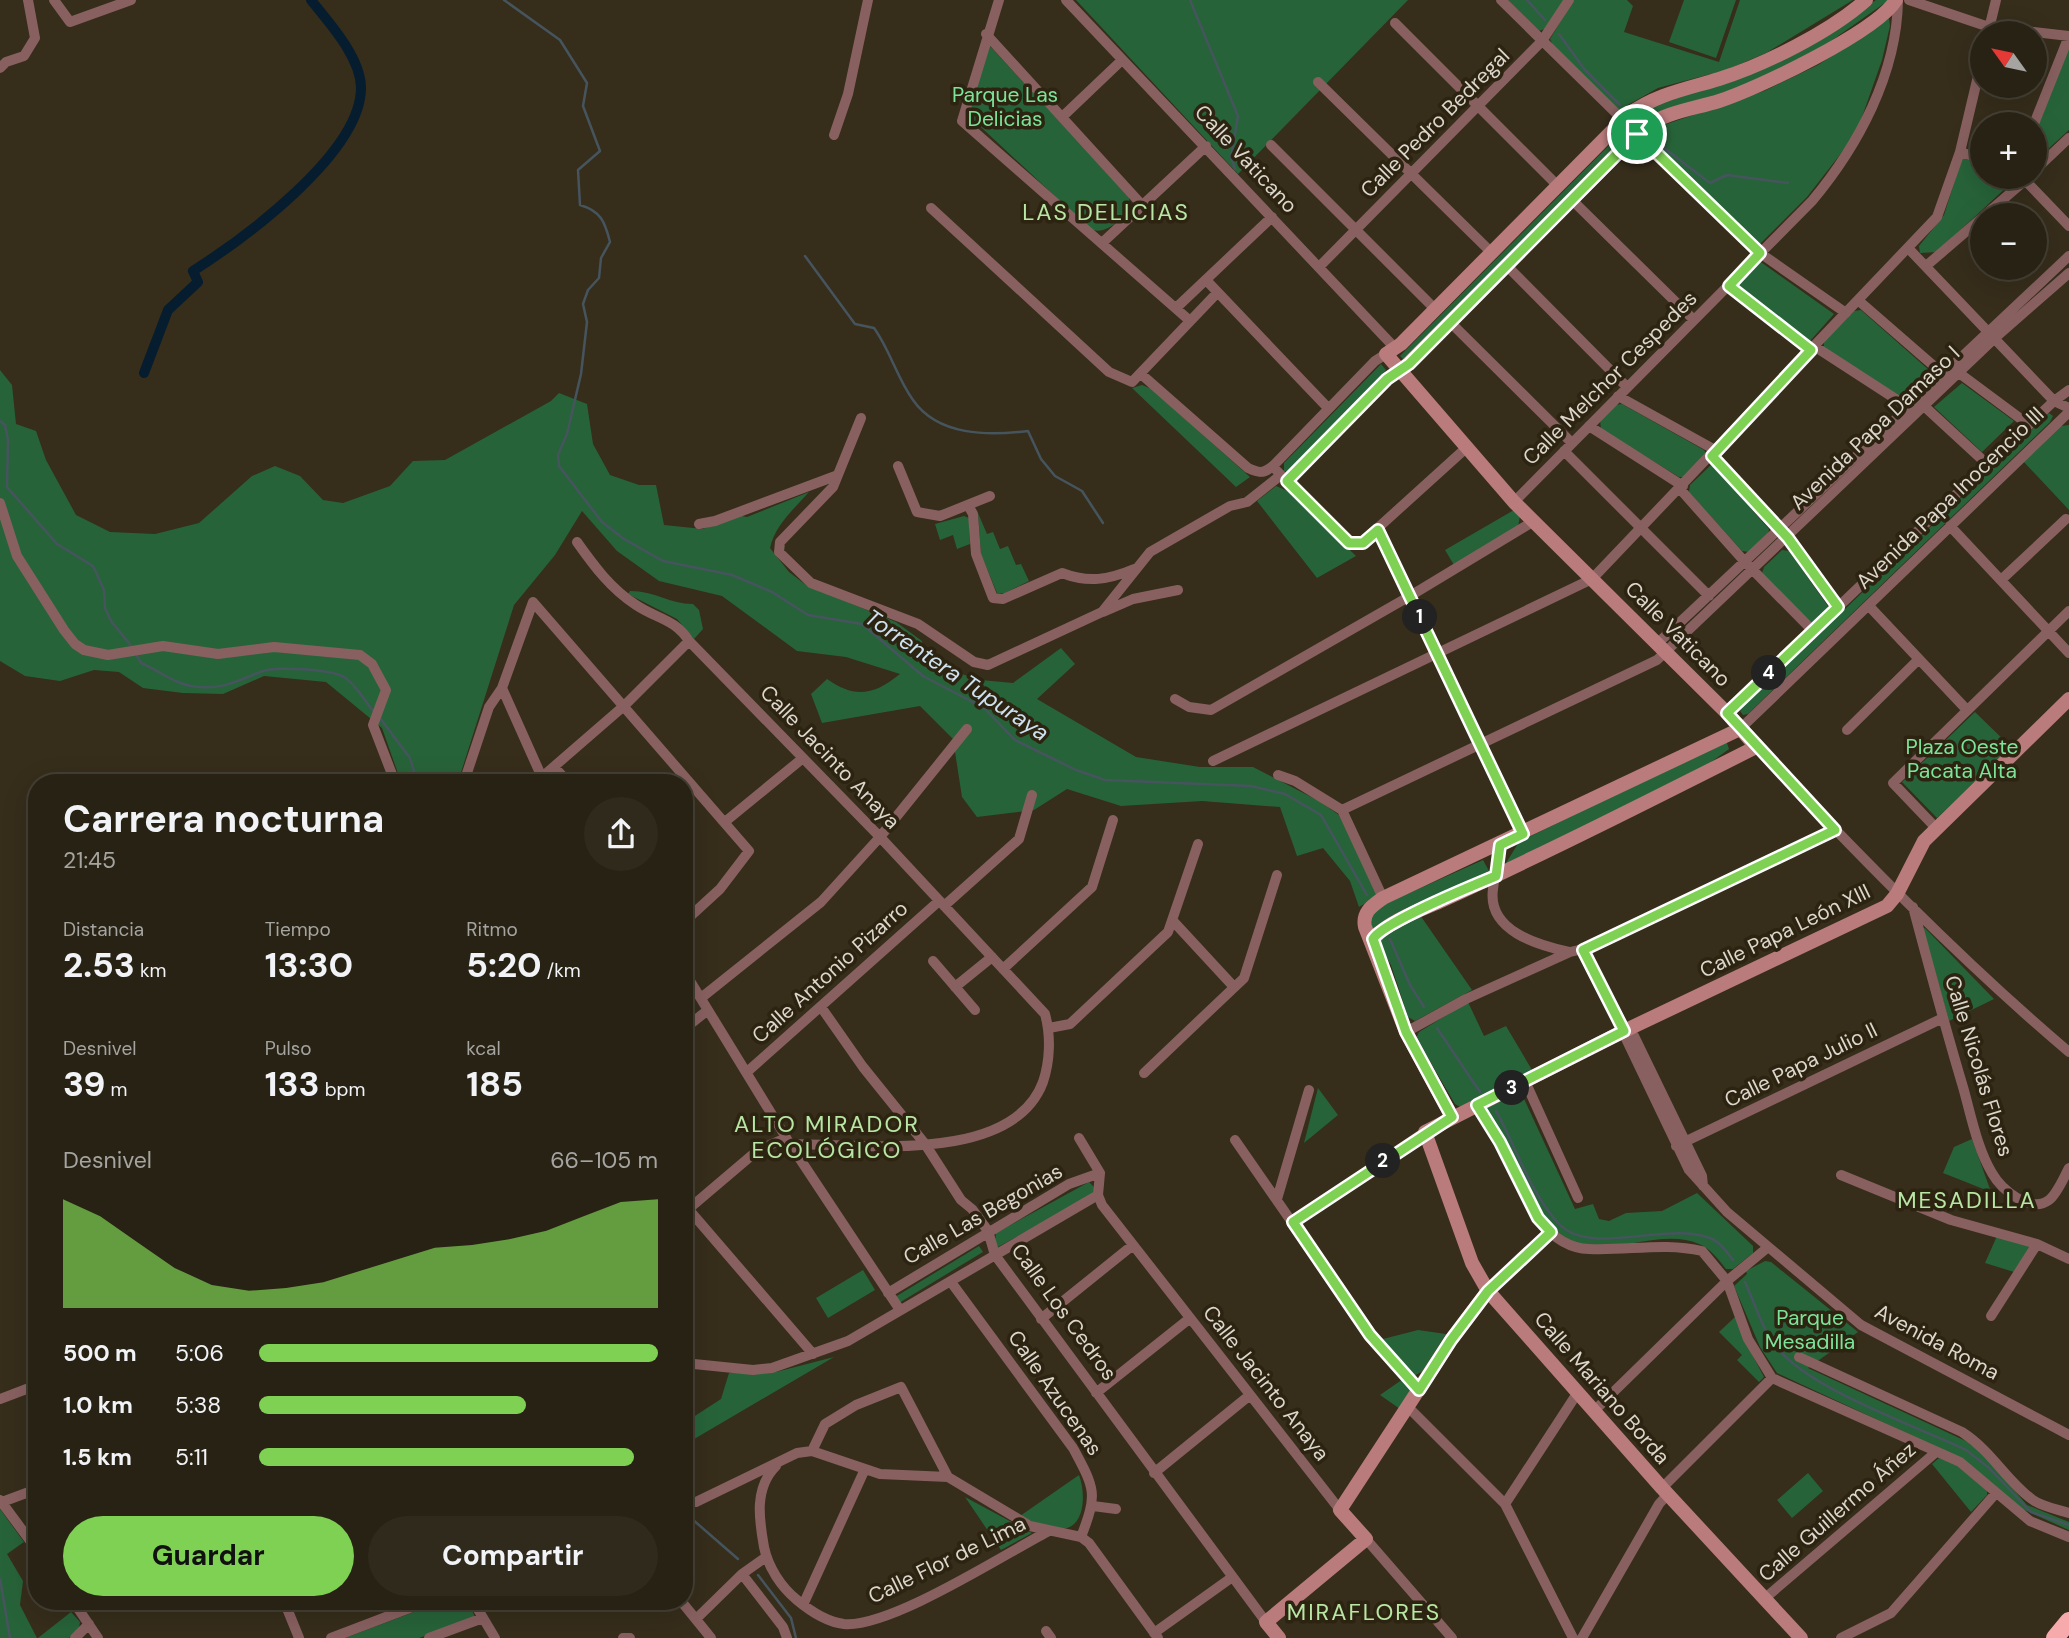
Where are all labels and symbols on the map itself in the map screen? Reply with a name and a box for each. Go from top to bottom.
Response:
north arrow [1970,21,2048,98]
street label: Calle Pedro Bedregal [1354,42,1516,204]
park label: Parque Las Delicias [952,81,1058,133]
street label: Calle Vaticano [1189,99,1303,219]
pin [1607,104,1667,164]
district label: LAS DELICIAS [1022,197,1190,227]
street label: Calle Melchor Cespedes [1517,285,1703,471]
street label: Avenida Papa Damaso I [1784,340,1966,516]
street label: Avenida Papa Inocencio III [1850,401,2050,595]
street label: Calle Vaticano [1619,575,1737,693]
pin: 1 [1402,600,1438,634]
water label: Torrentera Tupuraya [859,602,1055,748]
pin: 4 [1752,656,1786,690]
street label: Calle Jacinto Anaya [754,679,906,835]
park label: Plaza Oeste Pacata Alta [1905,733,2019,785]
street label: Calle Papa León XIII [1695,877,1875,985]
street label: Calle Antonio Pizarro [746,894,914,1050]
street label: Calle Nicolás Flores [1938,972,2020,1160]
street label: Calle Papa Julio II [1720,1016,1882,1114]
pin: 3 [1494,1070,1530,1106]
district label: ALTO MIRADOR ECOLÓGICO [734,1109,920,1165]
pin: 2 [1366,1144,1400,1178]
street label: Calle Las Begonias [898,1157,1068,1271]
district label: MESADILLA [1897,1185,2037,1215]
street label: Calle Los Cedros [1005,1238,1123,1386]
street label: Avenida Roma [1870,1297,2004,1387]
street label: Calle Jacinto Anaya [1196,1300,1336,1466]
park label: Parque Mesadilla [1765,1304,1855,1356]
street label: Calle Mariano Borda [1528,1306,1676,1470]
street label: Calle Azucenas [1001,1325,1109,1461]
street label: Calle Guillermo Áñez [1752,1436,1922,1588]
street label: Calle Flor de Lima [864,1510,1030,1610]
district label: MIRAFLORES [1287,1597,1441,1627]

